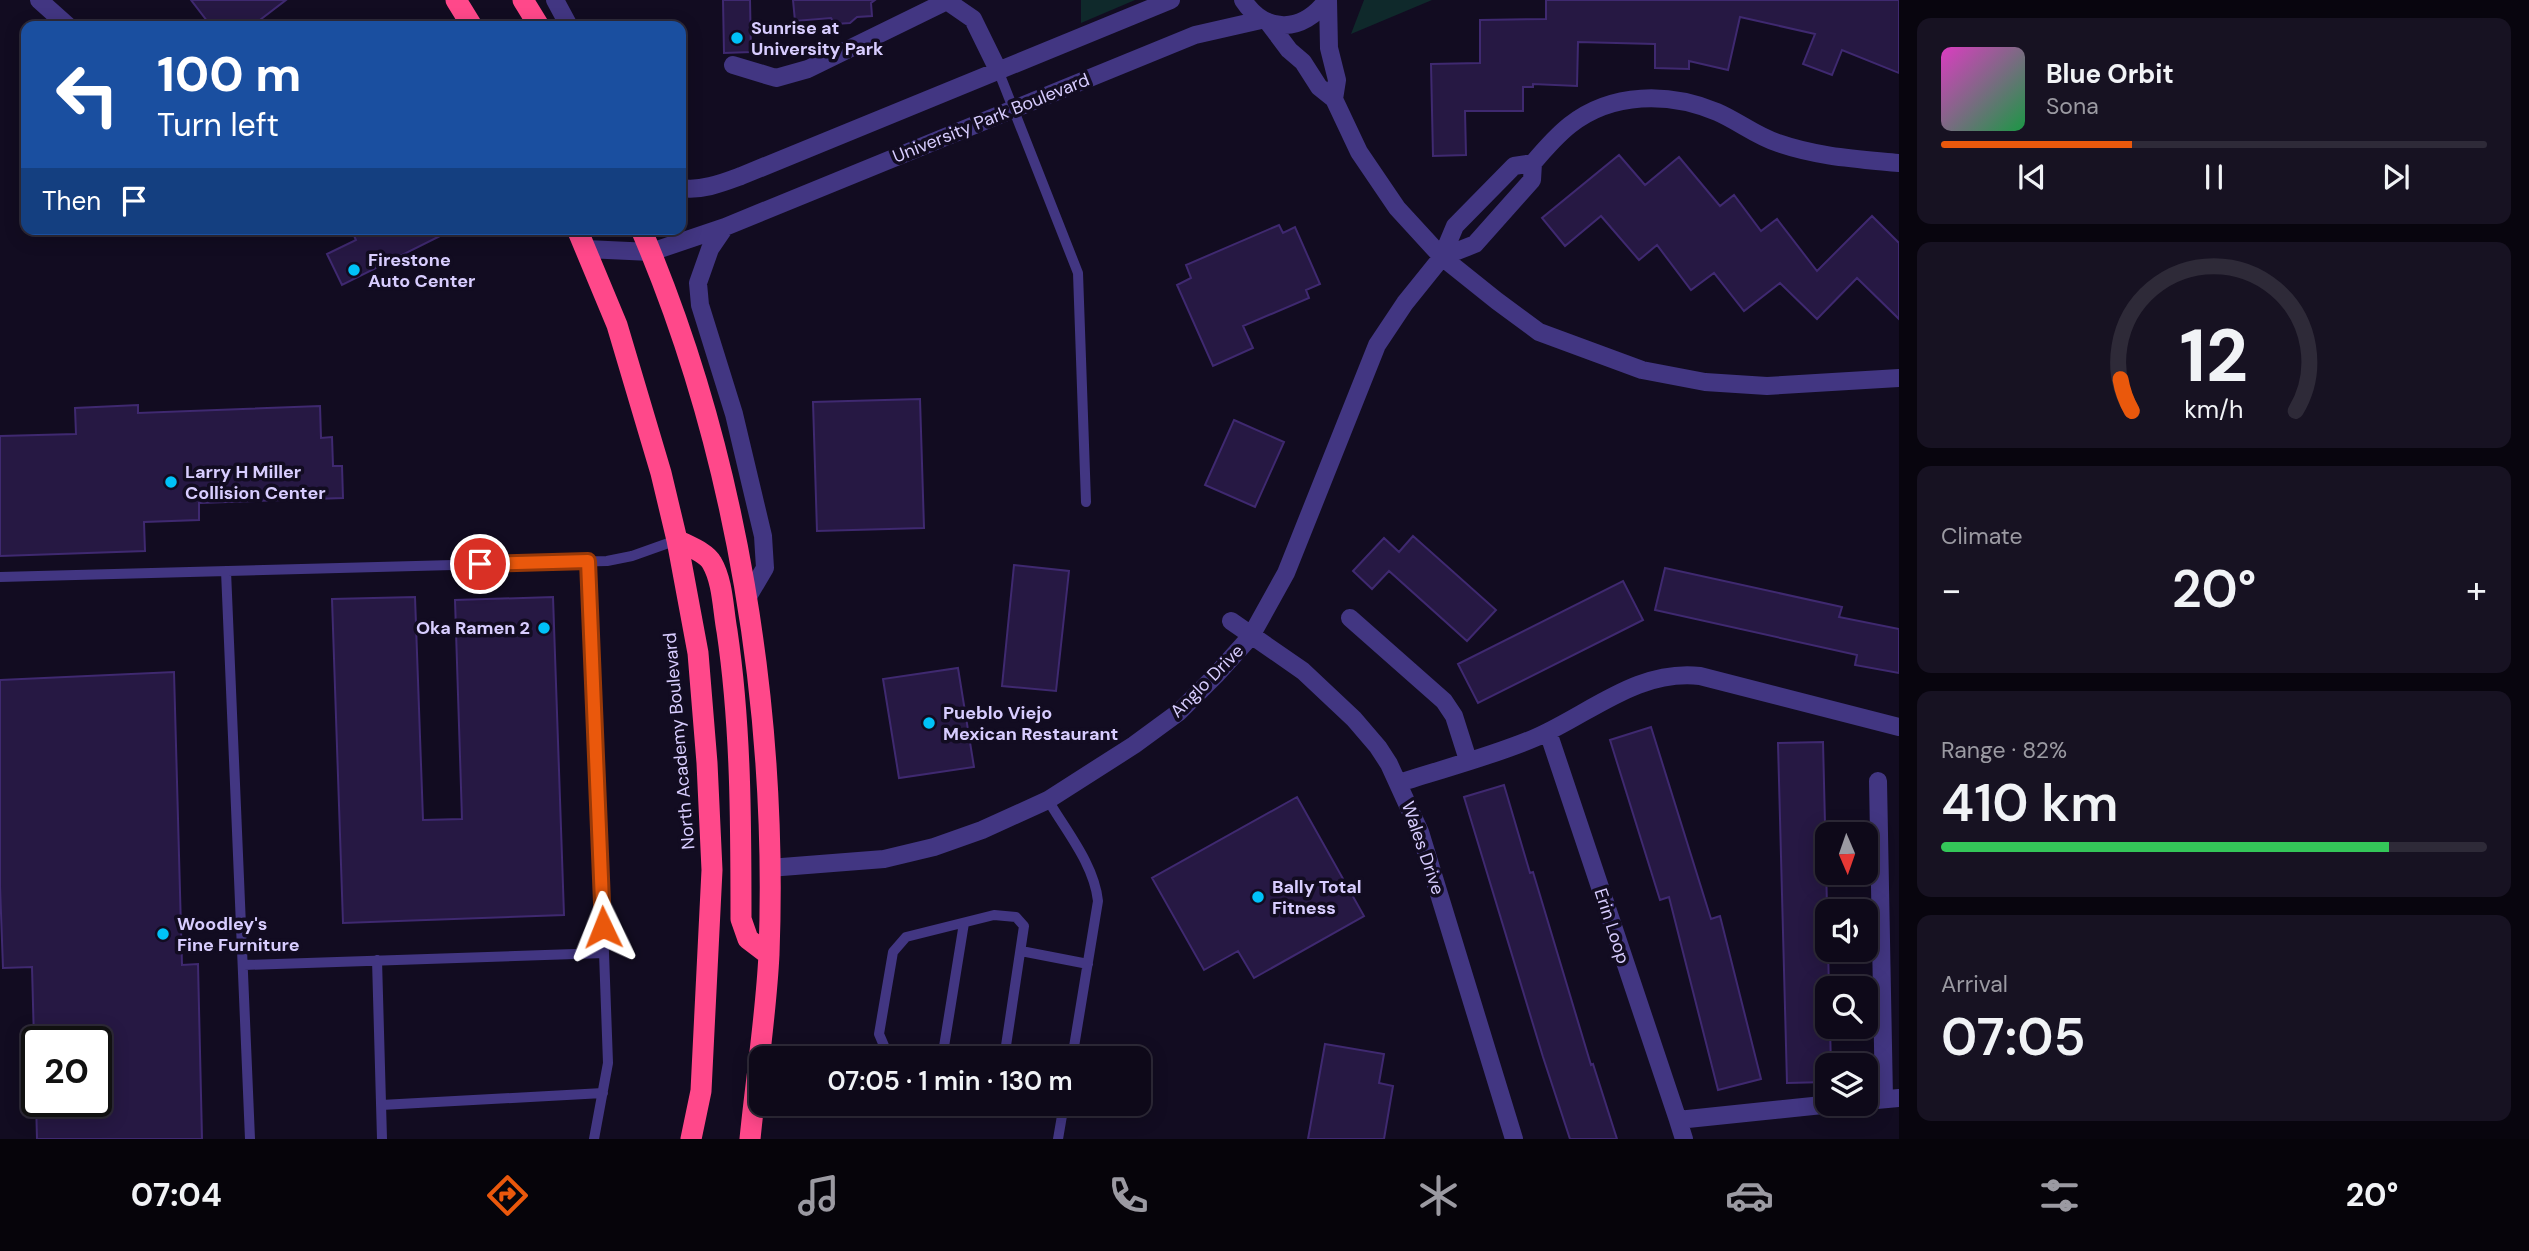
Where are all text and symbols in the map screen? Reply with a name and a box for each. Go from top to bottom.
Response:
place label: Sunrise at University Park [751,16,884,61]
marker: Sunrise at University Park [729,30,745,46]
text: 100 m [157,42,301,106]
icon: left [42,49,133,140]
text: Blue Orbit [2046,57,2174,91]
street label: University Park Boulevard [889,68,1093,168]
text: Sona [2046,91,2099,121]
text: Turn left [157,104,279,146]
icon: previous [2013,158,2051,196]
icon: pause [2195,158,2233,196]
icon: next [2377,158,2415,196]
icon: arrive [115,182,153,220]
text: Then [42,184,101,218]
place label: Firestone Auto Center [368,248,475,293]
marker: Firestone Auto Center [346,262,362,278]
text: 12 [2180,310,2248,405]
text: km/h [2184,393,2244,426]
place label: Larry H Miller Collision Center [185,460,326,505]
marker: Larry H Miller Collision Center [163,474,179,490]
text: Climate [1941,521,2023,551]
pin [450,534,510,594]
icon: arrive [461,545,499,583]
text: 20° [2172,555,2256,623]
text: − [1941,565,1962,615]
text: + [2466,565,2487,615]
place label: Oka Ramen 2 [416,616,530,640]
marker: Oka Ramen 2 [536,620,552,636]
street label: North Academy Boulevard [658,631,700,851]
street label: Anglo Drive [1165,639,1249,723]
place label: Pueblo Viejo Mexican Restaurant [943,701,1118,746]
marker: Pueblo Viejo Mexican Restaurant [921,715,937,731]
text: Range · 82% [1941,735,2067,765]
text: 410 km [1941,769,2118,837]
street label: Wales Drive [1396,798,1450,898]
north arrow [1815,822,1878,886]
map controls [1815,822,1878,1116]
place label: Bally Total Fitness [1272,875,1362,920]
street label: Erin Loop [1589,885,1635,967]
marker: Bally Total Fitness [1250,889,1266,905]
position arrow [566,890,640,964]
button: sound [1815,899,1878,962]
place label: Woodley's Fine Furniture [177,912,300,957]
marker: Woodley's Fine Furniture [155,926,171,942]
text: Arrival [1941,969,2008,999]
button: search [1815,976,1878,1039]
text: 07:05 [1941,1003,2086,1071]
speed limit sign: 20 [21,1026,112,1117]
button: layers [1815,1053,1878,1116]
text: 07:05 · 1 min · 130 m [827,1064,1073,1098]
icon: directions [483,1171,532,1220]
icon: music [794,1171,843,1220]
icon: phone [1104,1171,1153,1220]
icon: climate [1414,1171,1463,1220]
icon: car [1725,1171,1774,1220]
icon: filters [2035,1171,2084,1220]
text: 07:04 [131,1174,222,1216]
text: 20° [2346,1174,2398,1216]

